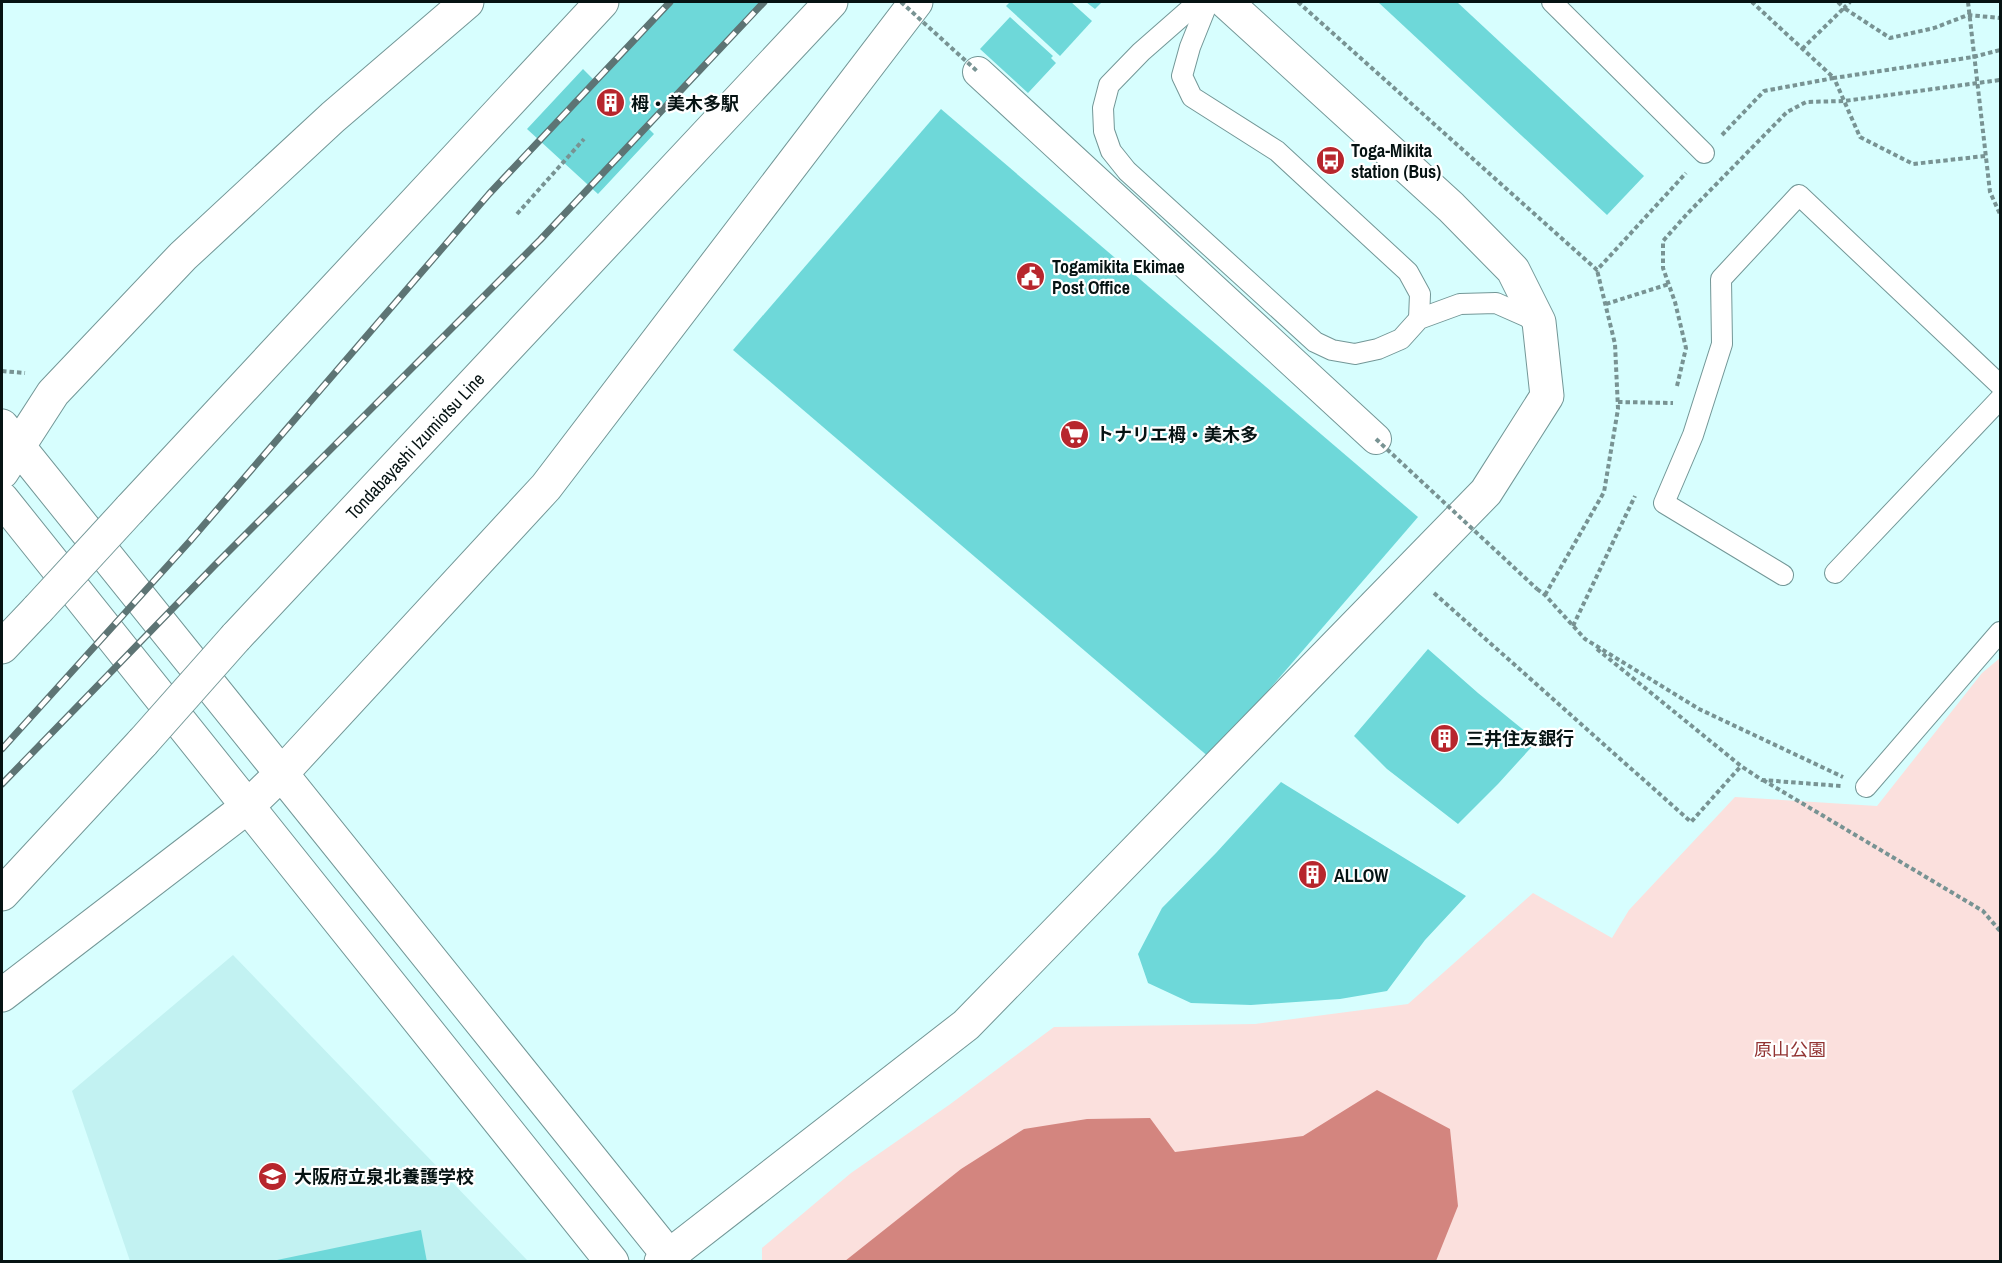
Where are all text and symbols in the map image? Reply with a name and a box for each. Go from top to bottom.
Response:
building icon: 栂・美木多駅 [594,87,626,119]
place label: 栂・美木多駅 [631,91,739,116]
place label: Toga-Mikita station (Bus) [1351,138,1441,184]
bus stop icon: Toga-Mikita station (Bus) [1314,144,1346,176]
place label: Togamikita Ekimae Post Office [1052,254,1185,300]
public building icon: Togamikita Ekimae Post Office [1015,260,1047,292]
street label: Tondabayashi Izumiotsu Line [340,367,490,525]
supermarket icon: トナリエ栂・美木多 [1059,418,1091,450]
place label: トナリエ栂・美木多 [1096,422,1258,447]
building icon: 三井住友銀行 [1429,722,1461,754]
place label: 三井住友銀行 [1466,726,1574,751]
building icon: ALLOW [1297,859,1329,891]
place label: ALLOW [1334,863,1388,888]
park label: 原山公園 [1754,1037,1826,1062]
school or university icon: 大阪府立泉北養護学校 [257,1160,289,1192]
place label: 大阪府立泉北養護学校 [294,1164,474,1189]

